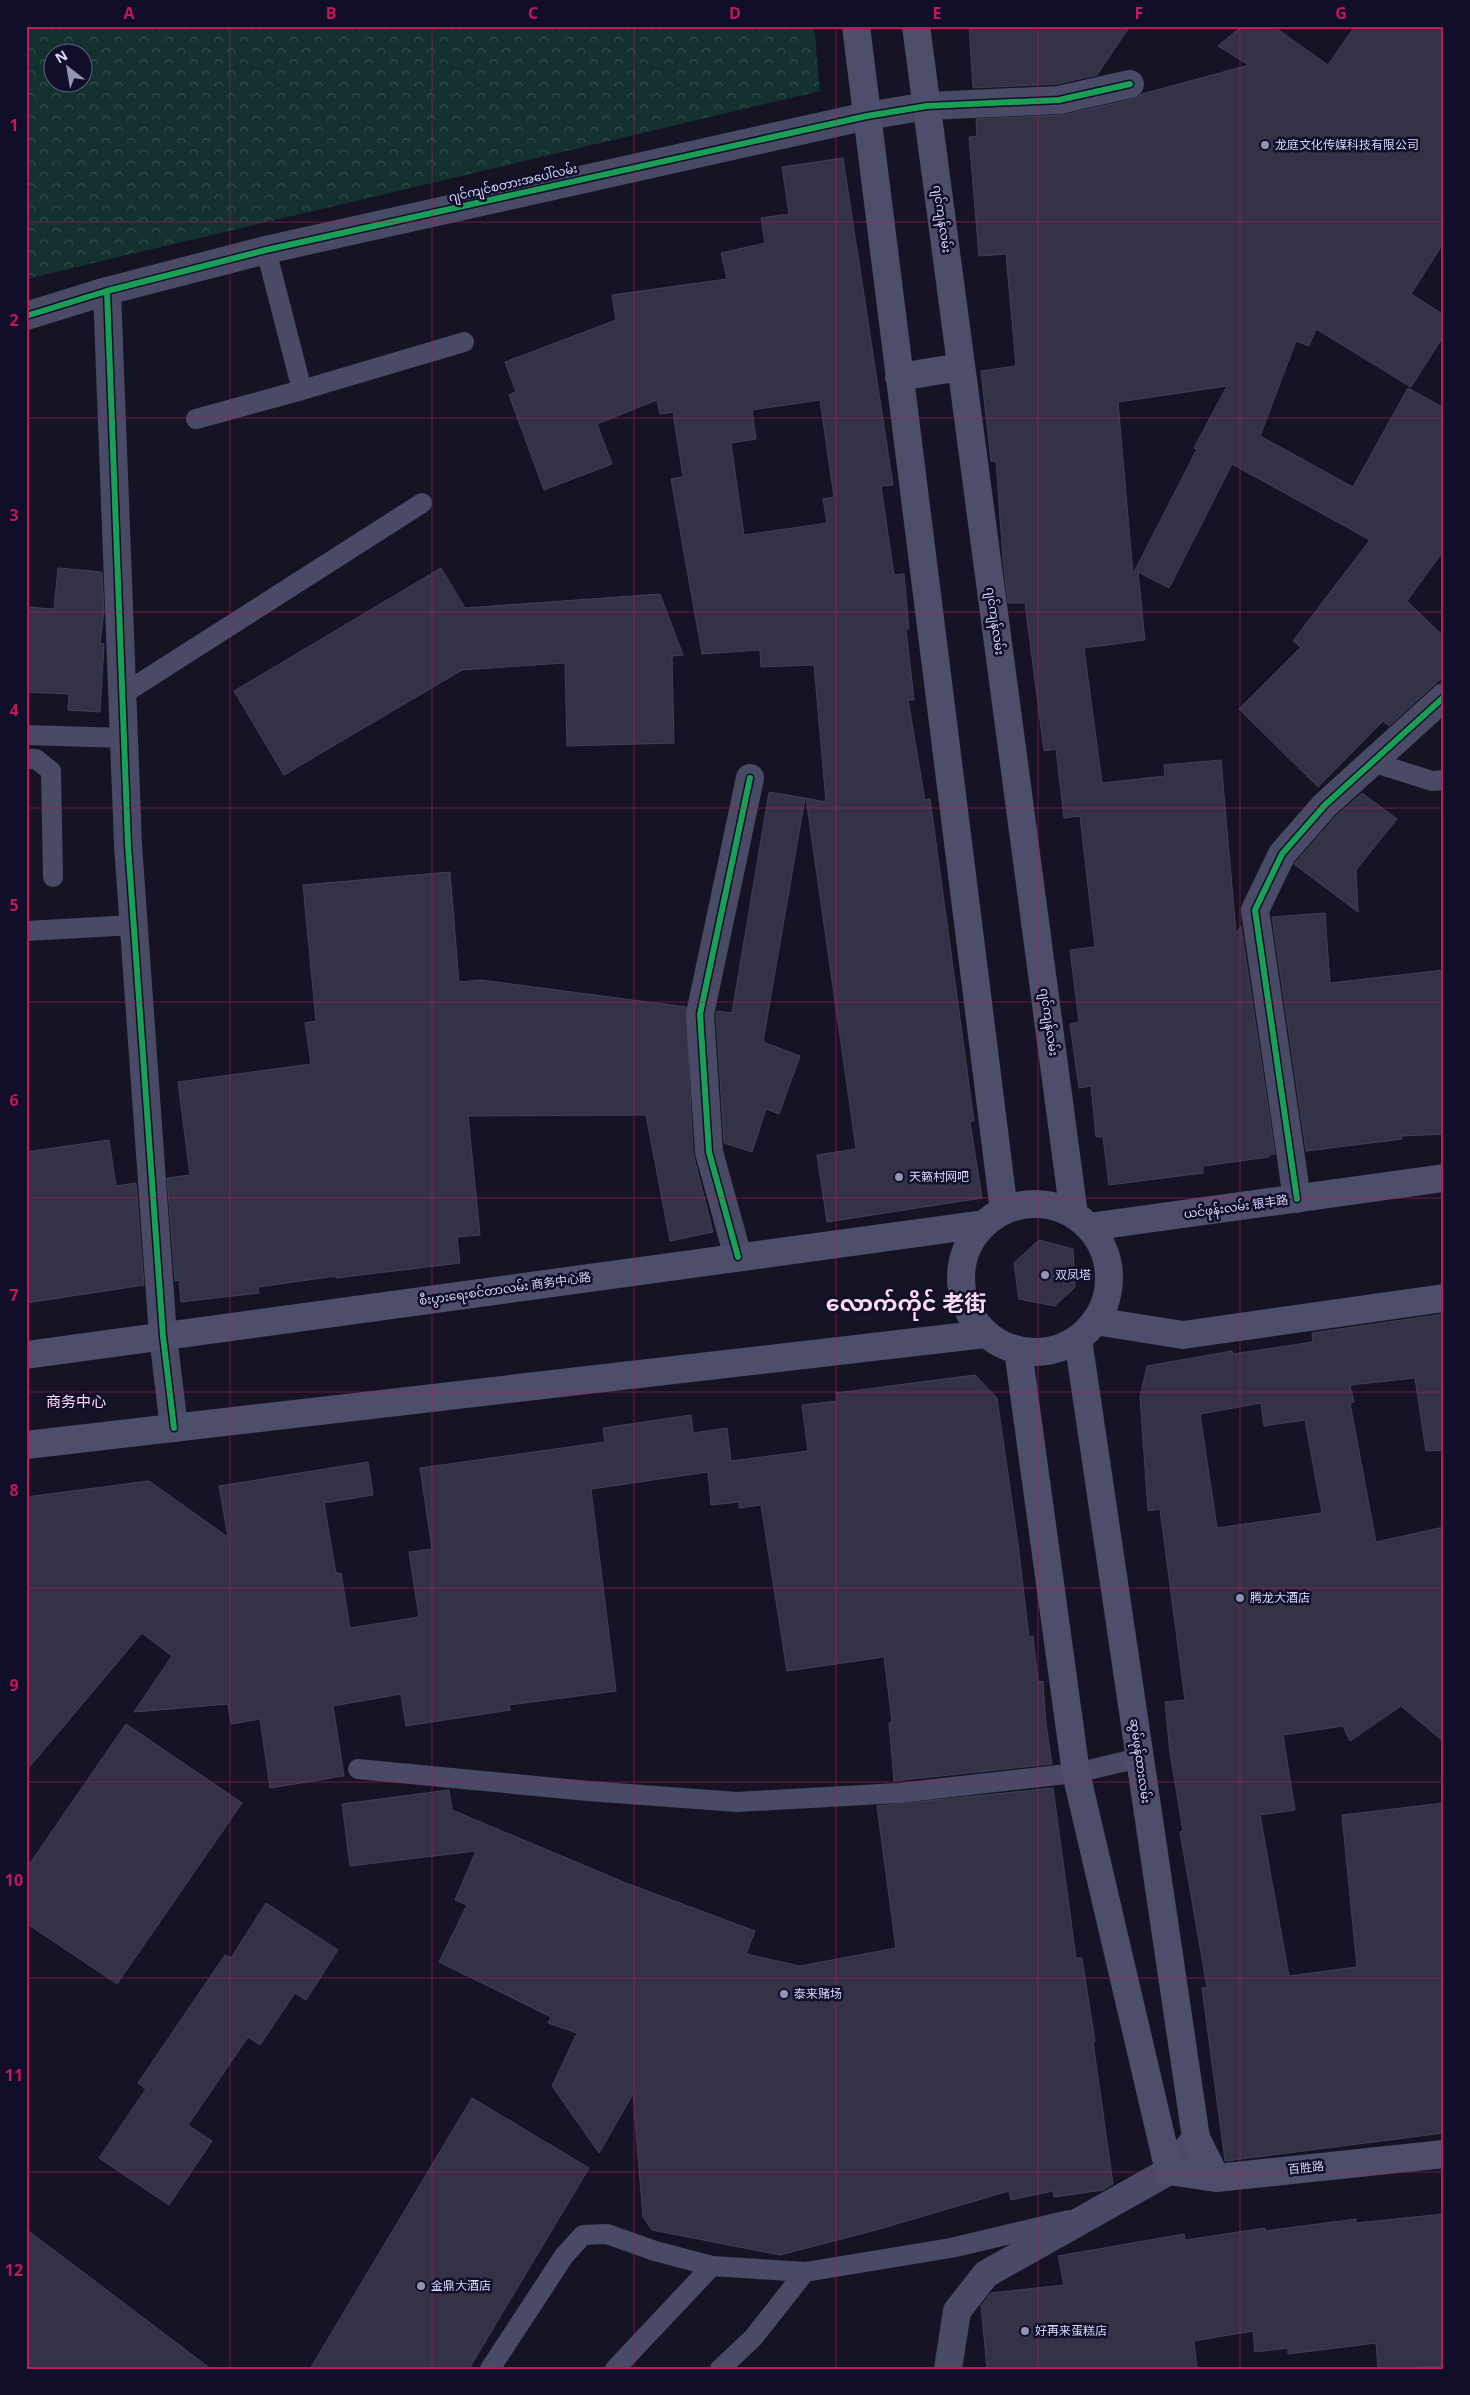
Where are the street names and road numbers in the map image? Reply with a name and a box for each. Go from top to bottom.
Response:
street label: ဂျင်ကျင်စတားအပေါ်လမ်း [447,159,579,208]
street label: ဂျင်ကျန်လမ်း [927,184,956,254]
street label: ဂျင်ကျန်လမ်း [980,586,1009,656]
street label: ဂျင်ကျန်လမ်း [1034,987,1063,1057]
street label: ယင်ဖုန်းလမ်း 银丰路 [1183,1191,1290,1224]
street label: စီးပွားရေးစင်တာလမ်း 商务中心路 [418,1268,592,1311]
street label: ဆွမ်ဖုန်ထားလမ်း [1124,1717,1155,1805]
street label: 百胜路 [1287,2157,1325,2178]

